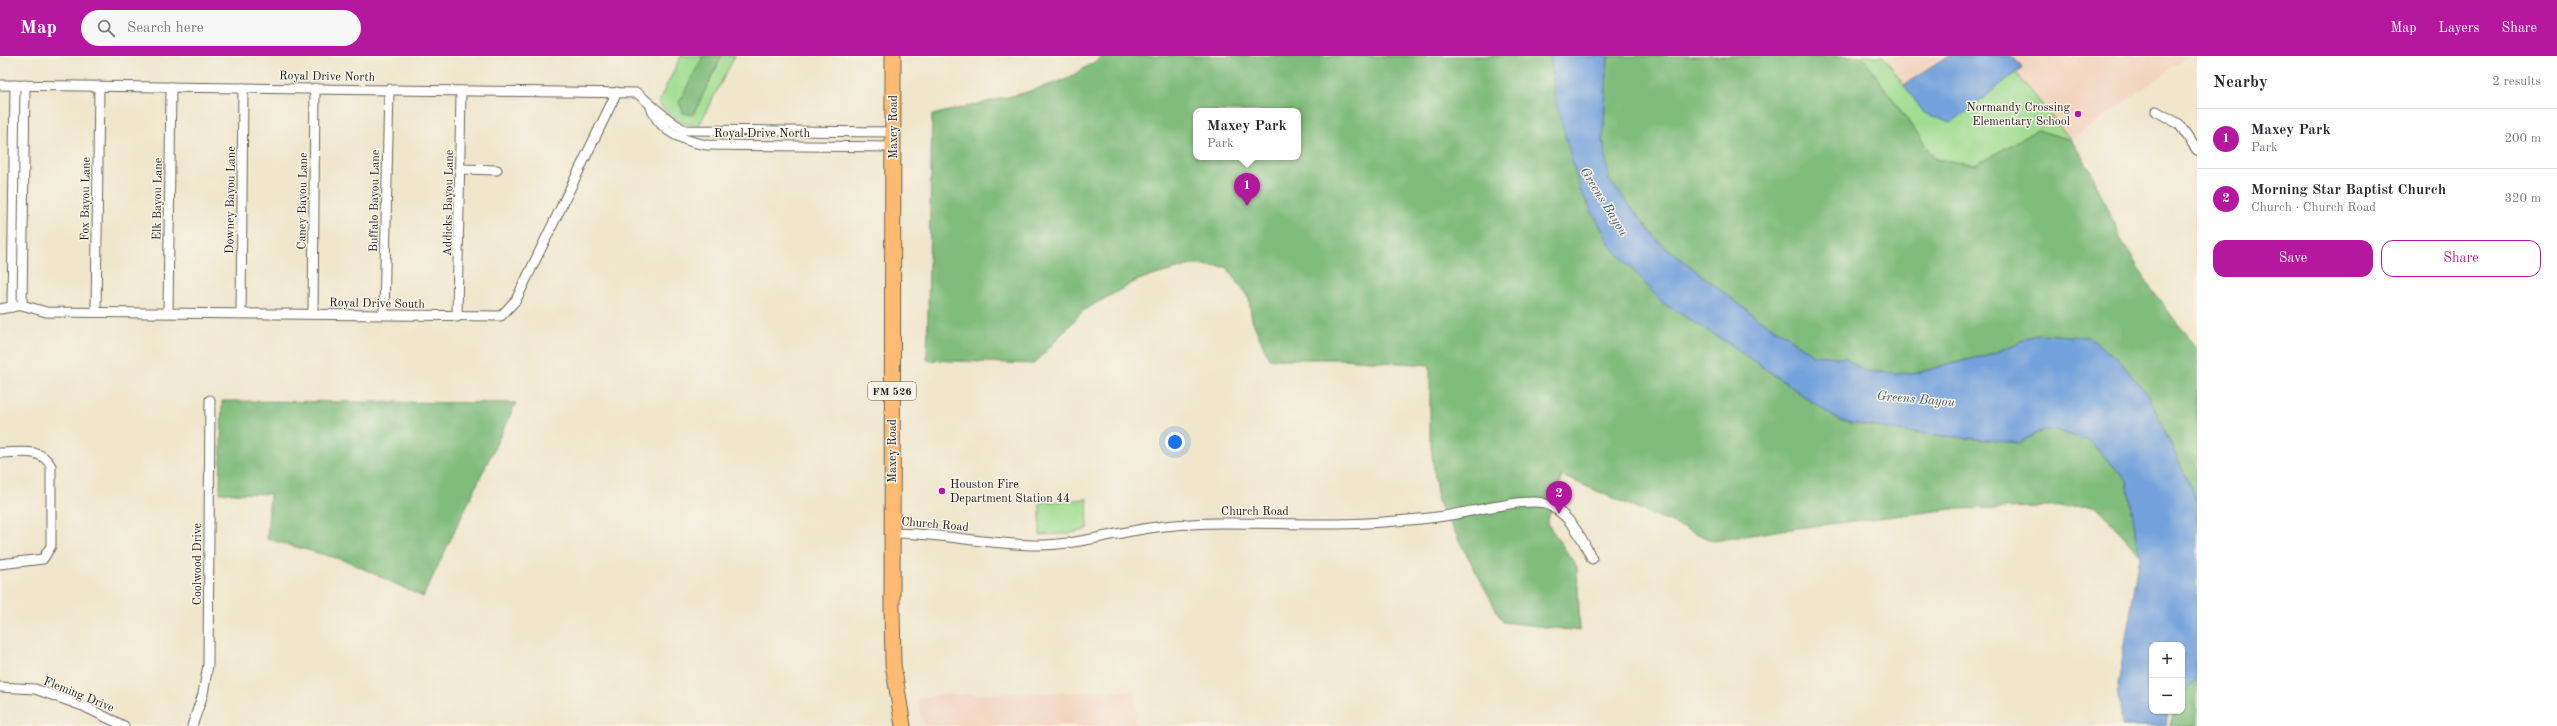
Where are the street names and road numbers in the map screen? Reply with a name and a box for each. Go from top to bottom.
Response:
street label: Royal Drive North [279,70,376,84]
street label: Maxey Road [888,95,900,159]
street label: Royal Drive North [714,128,811,140]
street label: Downey Bayou Lane [224,146,238,254]
street label: Buffalo Bayou Lane [368,149,382,252]
street label: Addicks Bayou Lane [442,149,456,256]
street label: Caney Bayou Lane [296,152,310,250]
street label: Fox Bayou Lane [79,156,93,241]
street label: Elk Bayou Lane [151,157,165,240]
street label: Royal Drive South [329,297,425,311]
road number: FM 526 [868,382,916,400]
street label: Maxey Road [887,419,899,483]
street label: Church Road [1221,506,1289,518]
street label: Church Road [901,516,969,534]
street label: Coolwood Drive [192,522,204,605]
street label: Fleming Drive [42,675,116,715]

